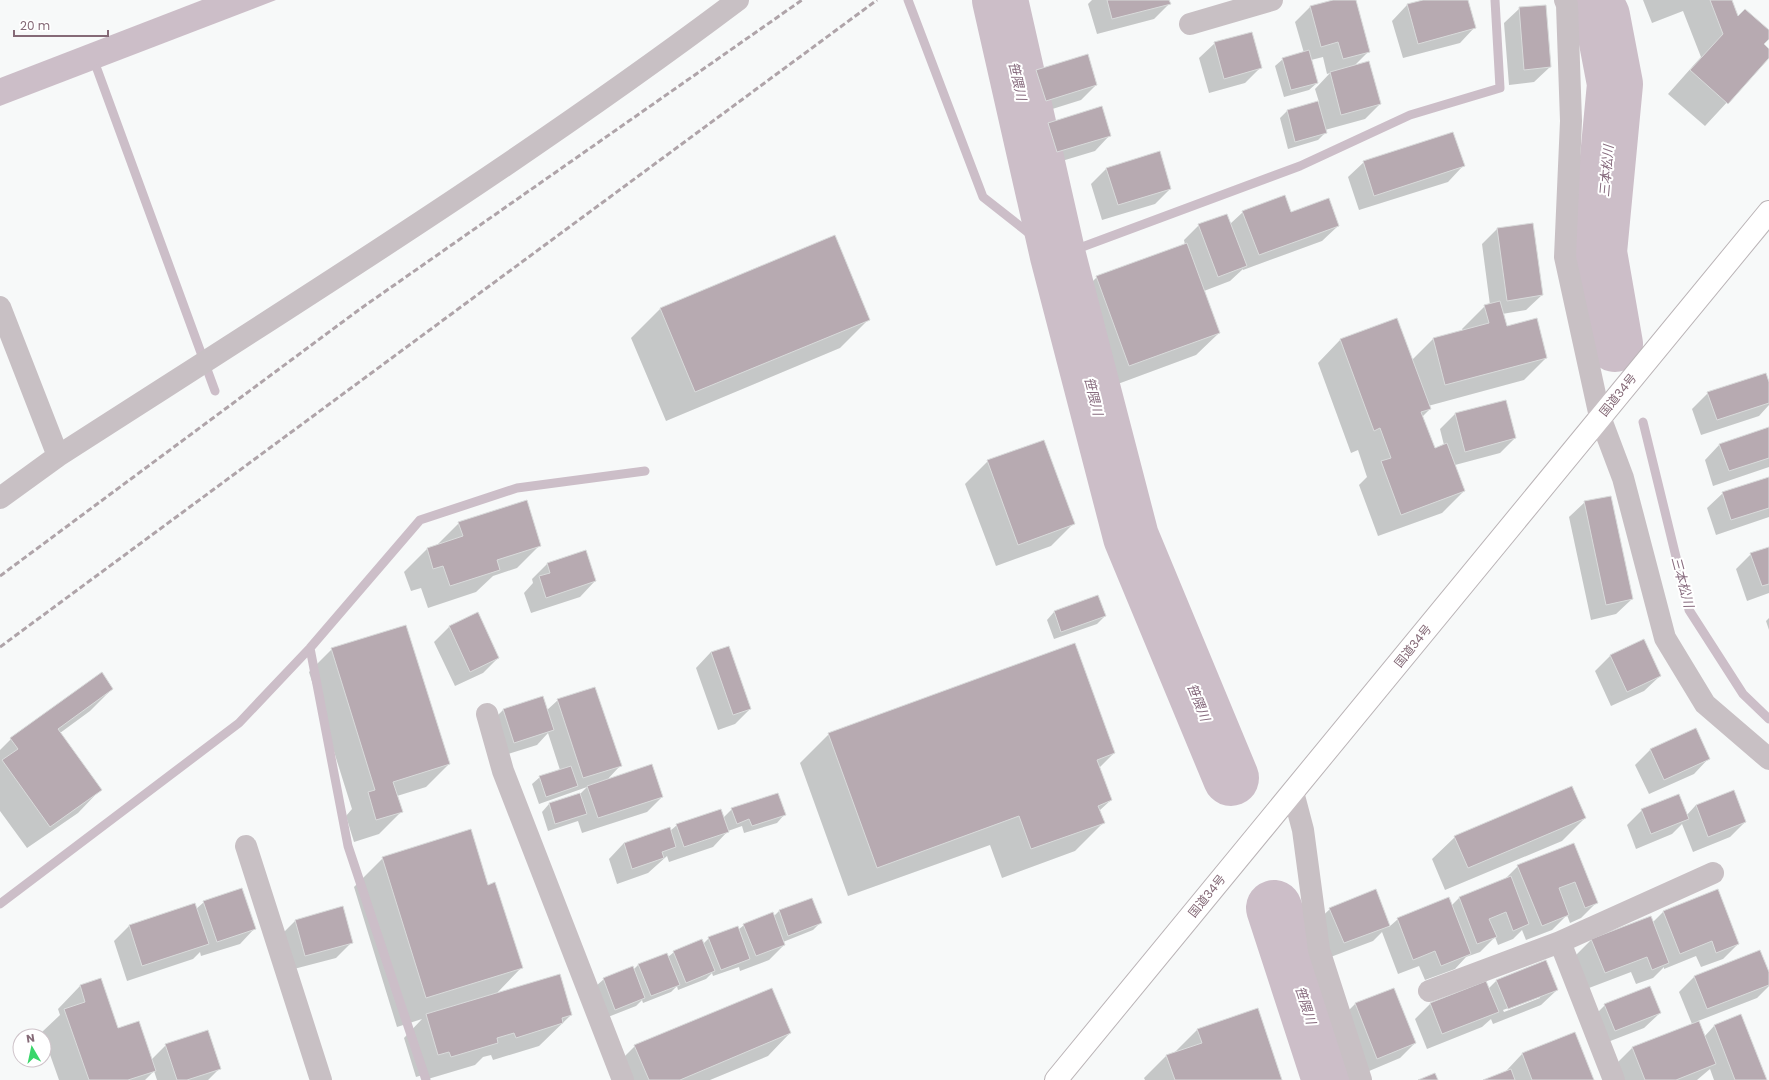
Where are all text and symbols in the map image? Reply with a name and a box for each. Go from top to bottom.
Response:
scale bar [14,12,108,38]
text: 20 m [20,17,50,34]
water label: 笹隈川 [1004,60,1032,104]
water label: 三本松川 [1595,142,1618,198]
street label: 国道34号 [1595,370,1640,420]
water label: 笹隈川 [1080,375,1108,419]
water label: 三本松川 [1667,555,1699,612]
street label: 国道34号 [1390,621,1435,671]
water label: 笹隈川 [1182,681,1215,726]
street label: 国道34号 [1184,871,1229,921]
water label: 笹隈川 [1290,984,1321,1029]
north arrow [12,1028,52,1068]
text: N [25,1030,36,1047]

